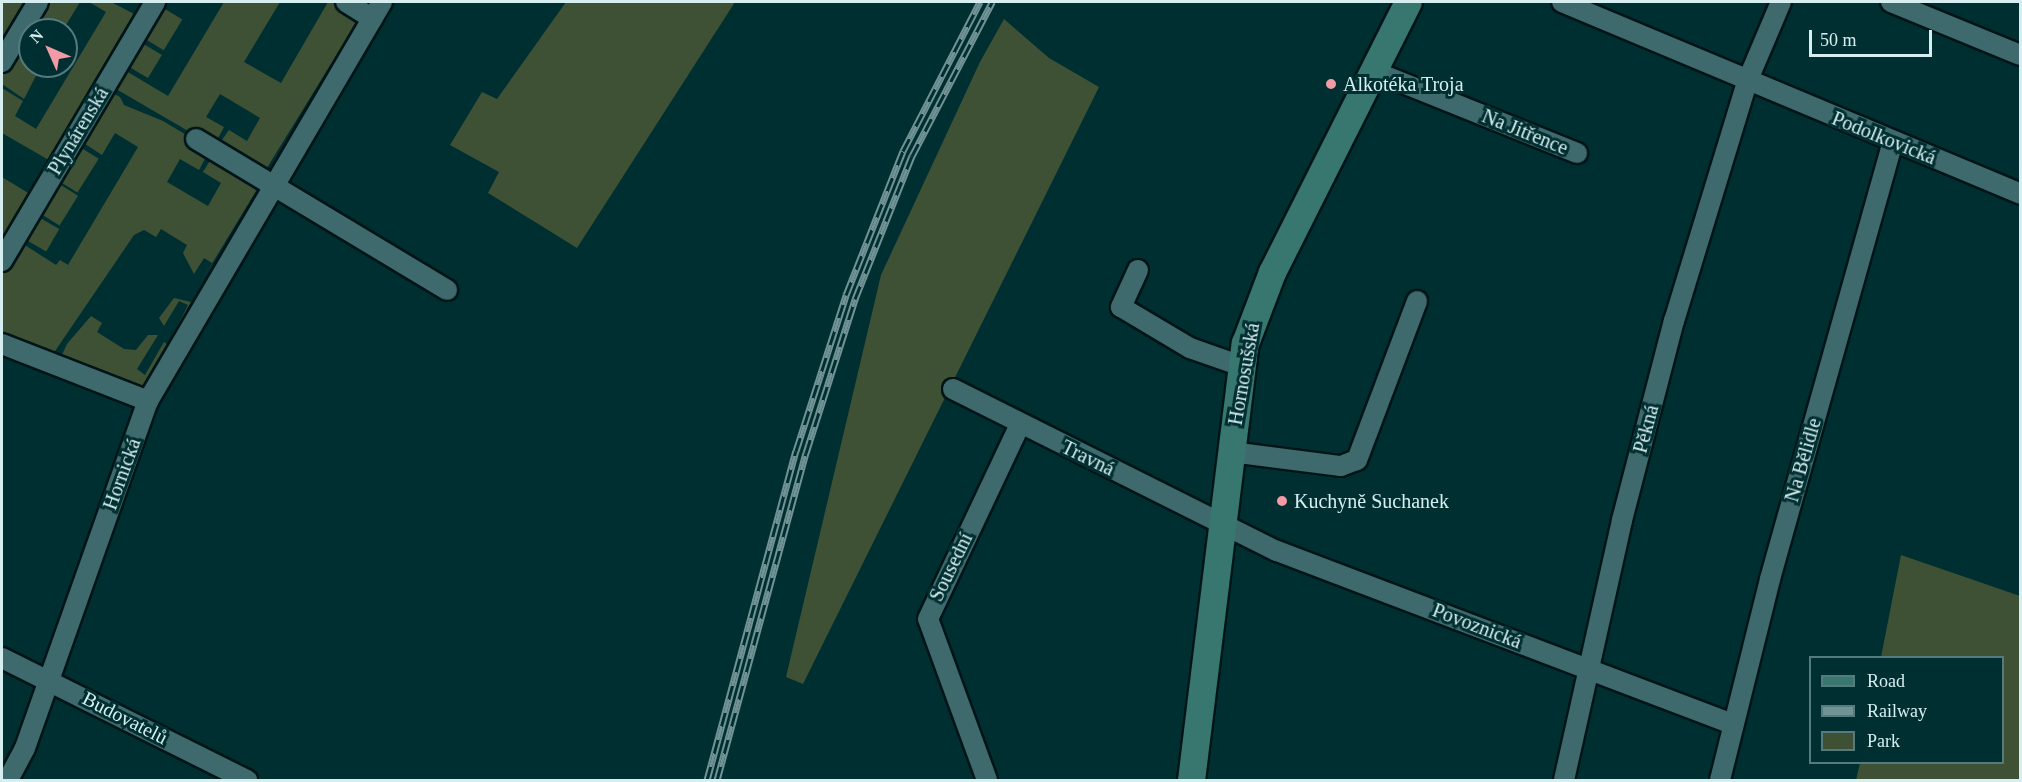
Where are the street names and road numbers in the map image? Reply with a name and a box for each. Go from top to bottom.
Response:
street label: Plynárenská [43,83,113,179]
street label: Na Jitřence [1479,104,1571,160]
street label: Podolkovická [1829,106,1939,170]
street label: Hornosušská [1223,321,1265,427]
street label: Pěkná [1628,402,1664,456]
street label: Na Bělidle [1780,415,1826,505]
street label: Hornická [98,435,146,513]
street label: Travná [1058,435,1118,481]
street label: Sousední [924,529,978,605]
street label: Povoznická [1429,598,1525,654]
street label: Budovatelů [78,686,172,750]

